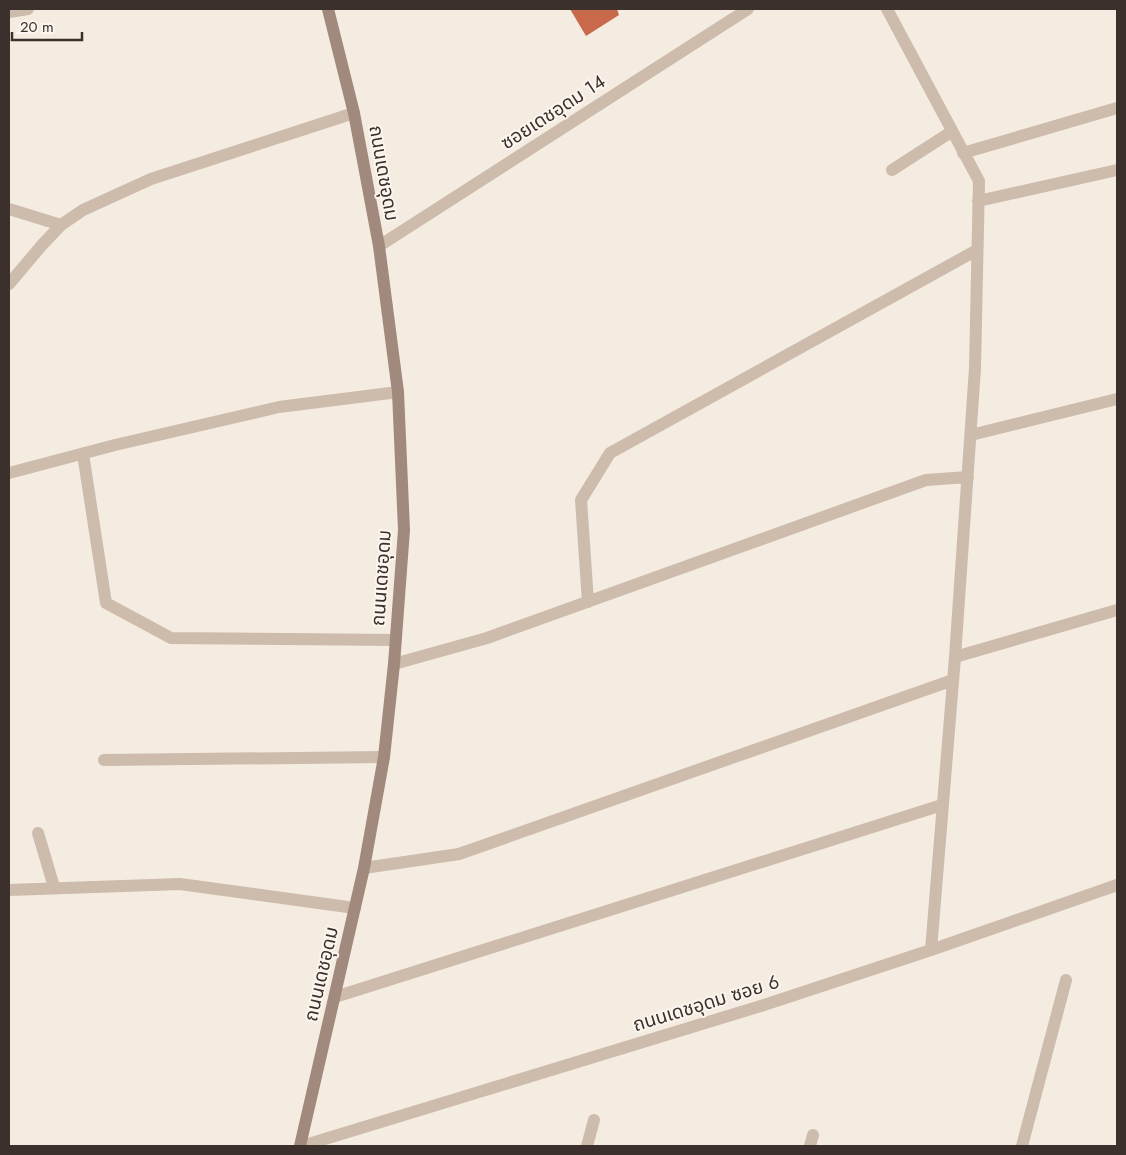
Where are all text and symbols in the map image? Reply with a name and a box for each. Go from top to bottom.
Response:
scale bar [12,10,82,42]
text: 20 m [20,16,54,38]
street label: ซอยเดชอุดม 14 [495,68,611,156]
street label: ถนนเดชอุดม [362,123,406,223]
street label: ถนนเดชอุดม [364,529,398,627]
street label: ถนนเดชอุดม [297,924,345,1024]
street label: ถนนเดชอุดม ซอย 6 [630,968,782,1038]

